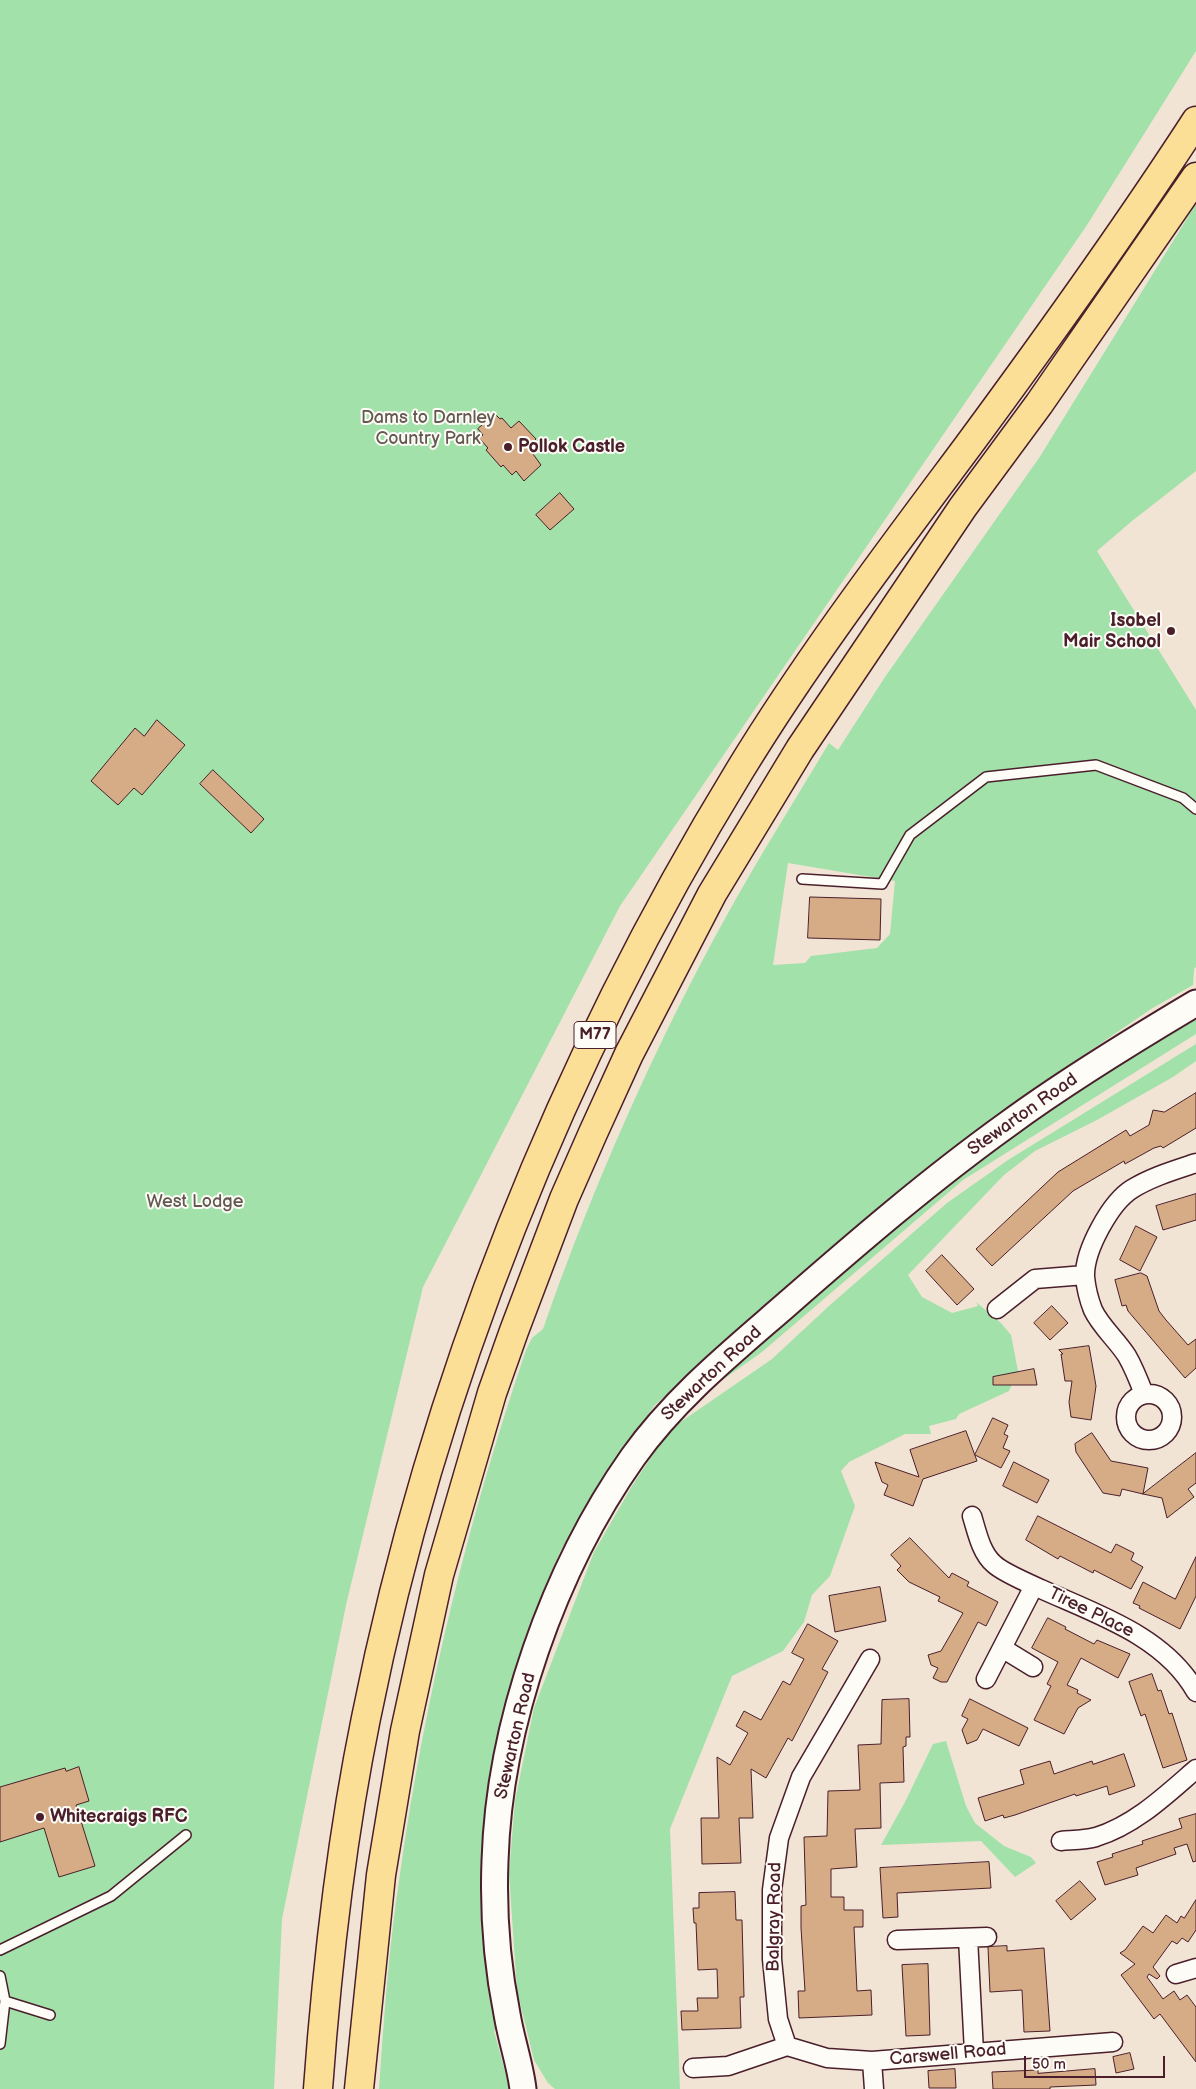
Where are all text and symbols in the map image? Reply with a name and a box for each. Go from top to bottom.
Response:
park label: Dams to Darnley Country Park [361,407,495,449]
place label: Pollok Castle [518,436,625,458]
marker: Pollok Castle [502,441,514,453]
place label: Isobel Mair School [1063,610,1161,652]
marker: Isobel Mair School [1165,625,1177,637]
road number: M77 [574,1022,616,1048]
street label: Stewarton Road [964,1069,1082,1161]
park label: West Lodge [147,1191,243,1213]
street label: Stewarton Road [657,1322,767,1426]
street label: Tiree Place [1045,1583,1137,1643]
street label: Stewarton Road [491,1671,541,1801]
place label: Whitecraigs RFC [50,1806,188,1828]
marker: Whitecraigs RFC [34,1811,46,1823]
street label: Balgray Road [763,1862,787,1972]
street label: Carswell Road [889,2039,1007,2071]
scale bar [1026,2046,1167,2078]
text: 50 m [1032,2055,1066,2074]

